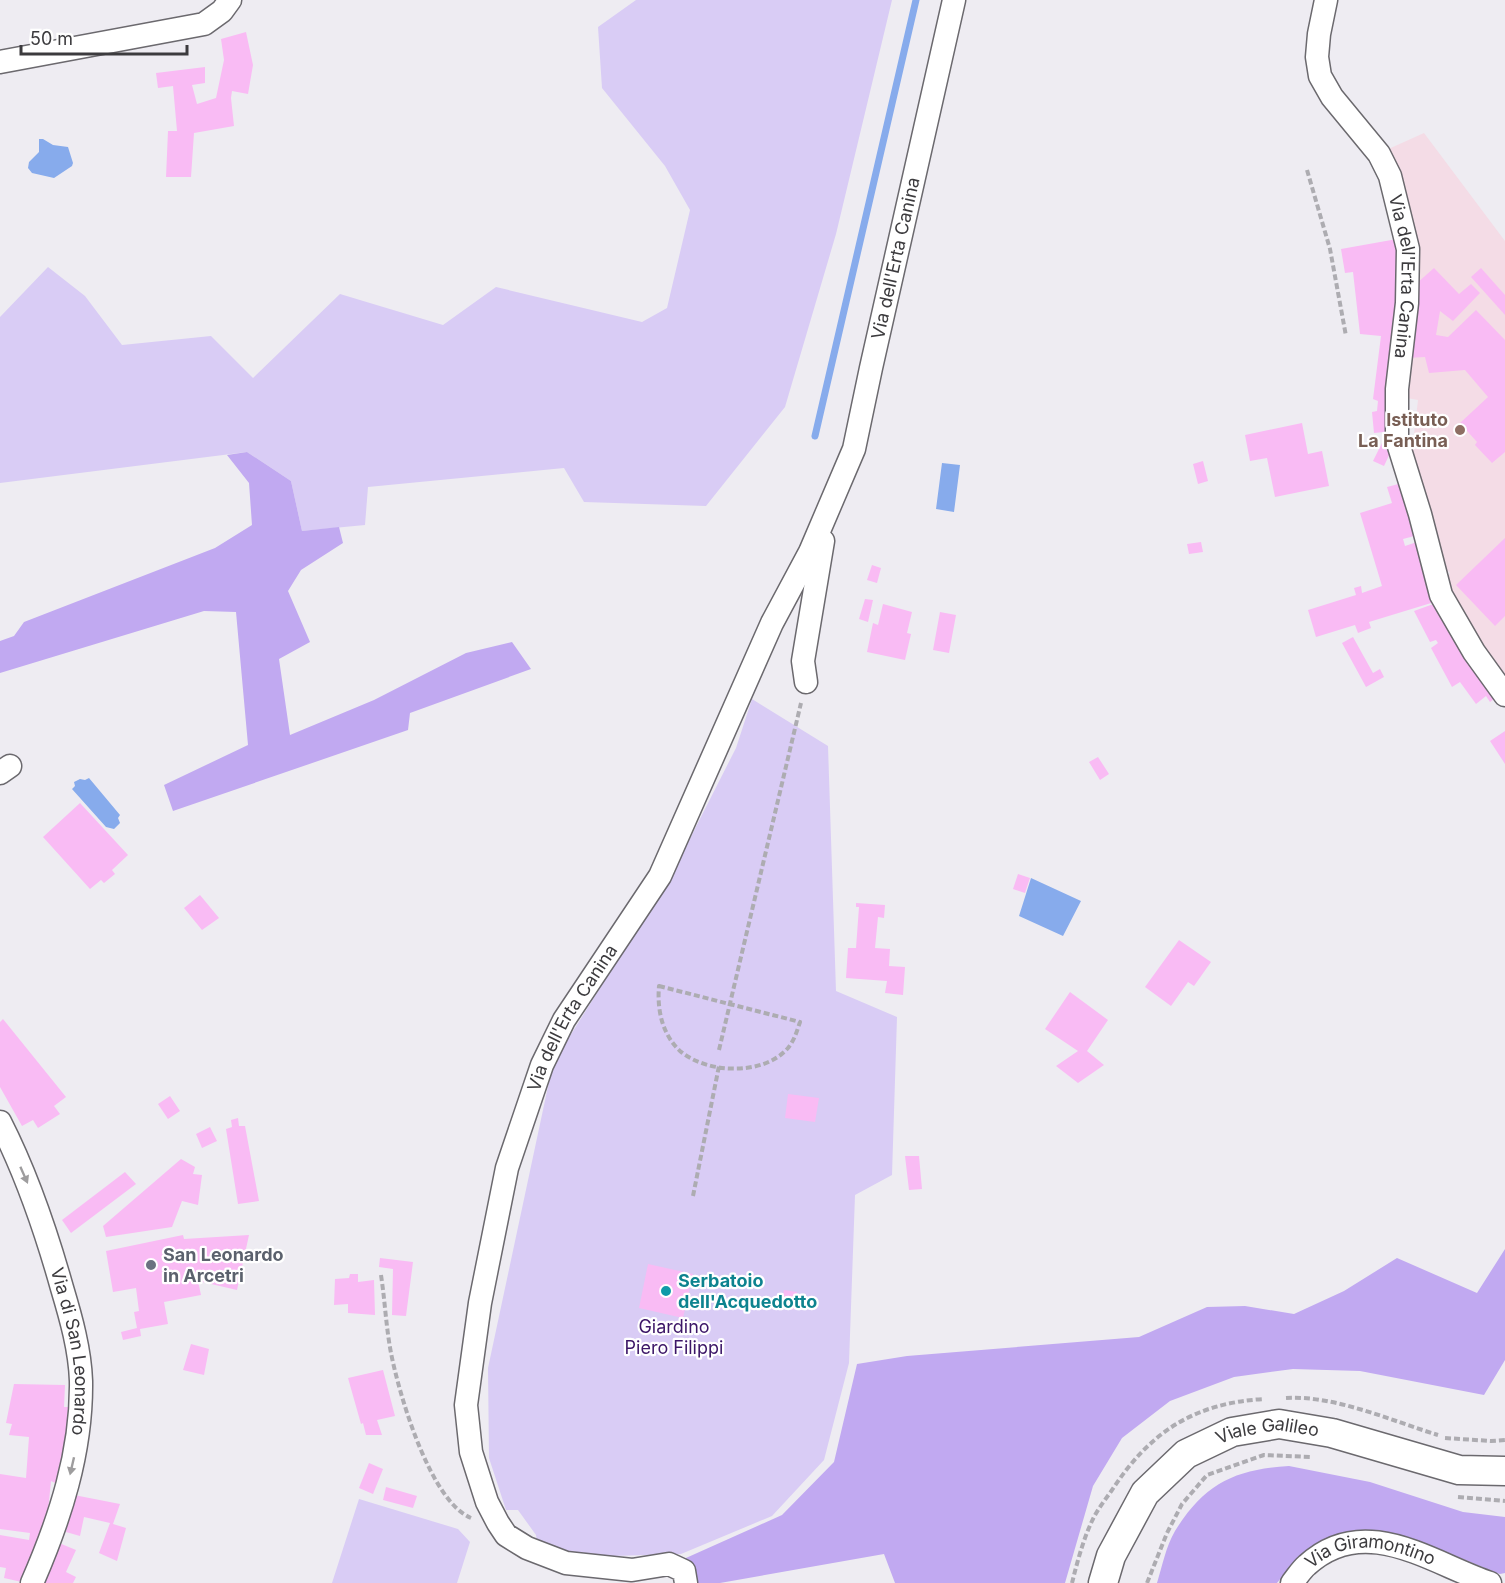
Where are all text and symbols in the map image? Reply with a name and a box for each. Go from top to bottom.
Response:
scale bar [21,18,188,56]
text: 50 m [30,28,73,49]
street label: Via dell'Erta Canina [867,175,924,341]
street label: Via dell'Erta Canina [1385,192,1419,360]
place label: Istituto La Fantina [1358,409,1448,451]
marker: Istituto La Fantina [1453,423,1467,437]
street label: Via dell'Erta Canina [523,940,621,1094]
one-way arrow [19,1167,29,1185]
place label: San Leonardo in Arcetri [163,1244,284,1286]
marker: San Leonardo in Arcetri [144,1258,158,1272]
street label: Via di San Leonardo [47,1265,92,1437]
place label: Serbatoio dell'Acquedotto [678,1270,817,1312]
marker: Serbatoio dell'Acquedotto [659,1284,673,1298]
park label: Giardino Piero Filippi [625,1316,723,1358]
street label: Viale Galileo [1212,1412,1321,1448]
one-way arrow [67,1457,77,1476]
text: Via Giramontino [1301,1530,1439,1572]
street label: Via Giramontino [1304,1554,1440,1582]

